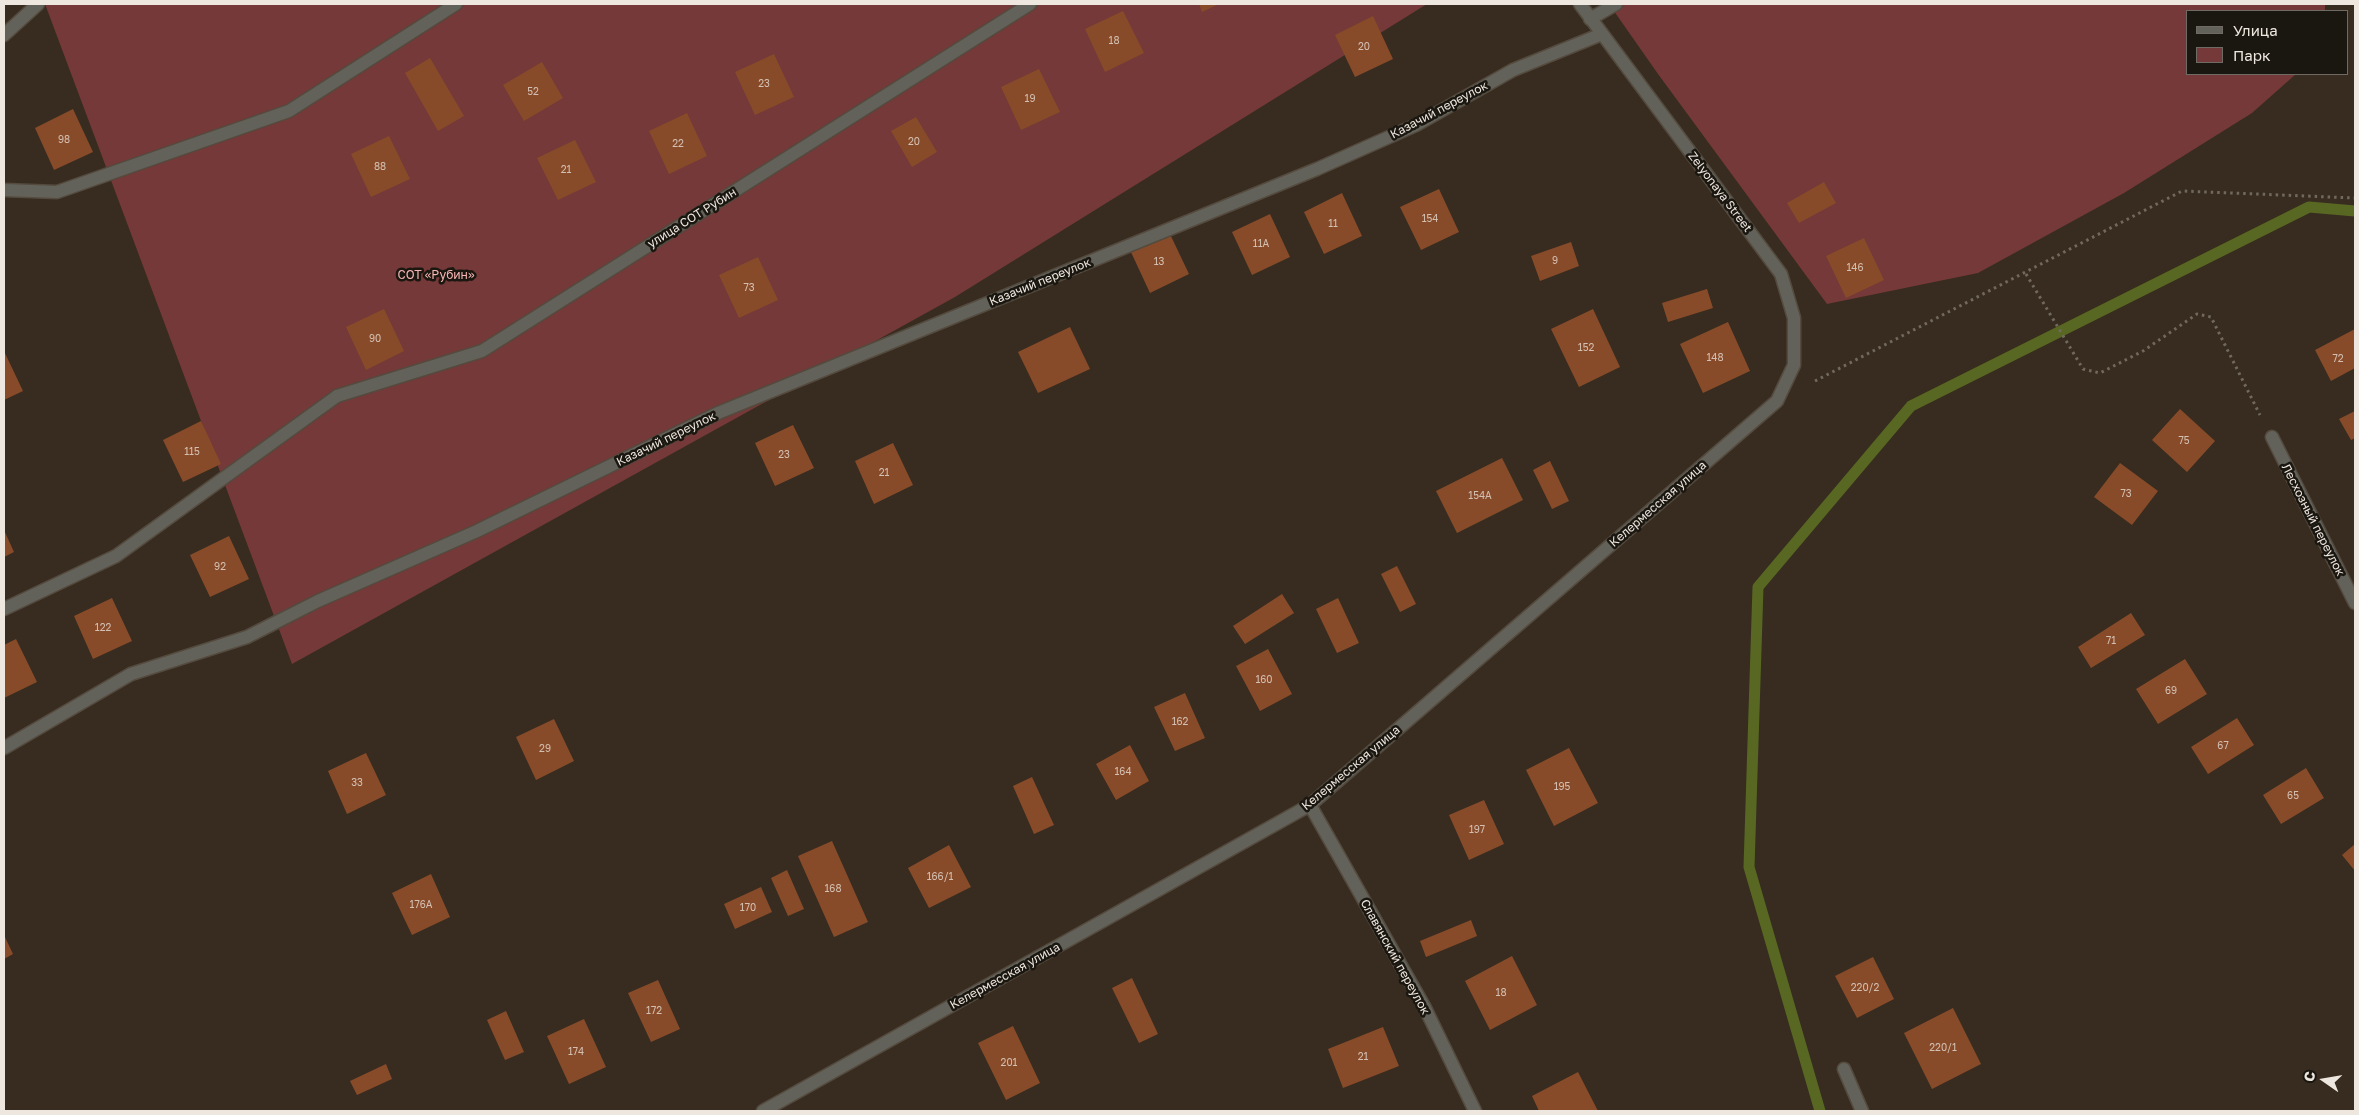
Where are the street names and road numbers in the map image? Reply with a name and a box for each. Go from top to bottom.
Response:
street label: Казачий переулок [1388,78,1490,142]
street label: Zelyonaya Street [1685,149,1755,235]
street label: улица СОТ Рубин [645,185,739,251]
street label: Казачий переулок [987,255,1093,309]
street label: Казачий переулок [614,409,718,469]
street label: Келермесская улица [1607,458,1709,550]
street label: Лесхозный переулок [2278,461,2348,579]
street label: Келермесская улица [1299,723,1403,813]
street label: Славянский переулок [1357,897,1433,1017]
street label: Келермесская улица [947,940,1063,1012]

